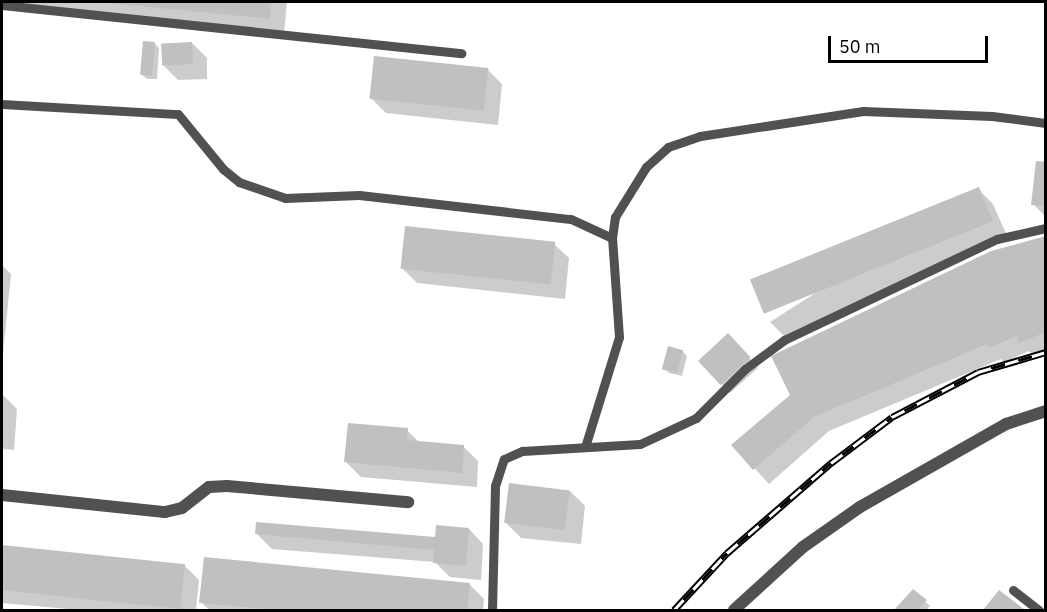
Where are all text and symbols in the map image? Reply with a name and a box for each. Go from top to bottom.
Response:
scale bar [831,24,992,62]
text: 50 m [839,35,881,58]

